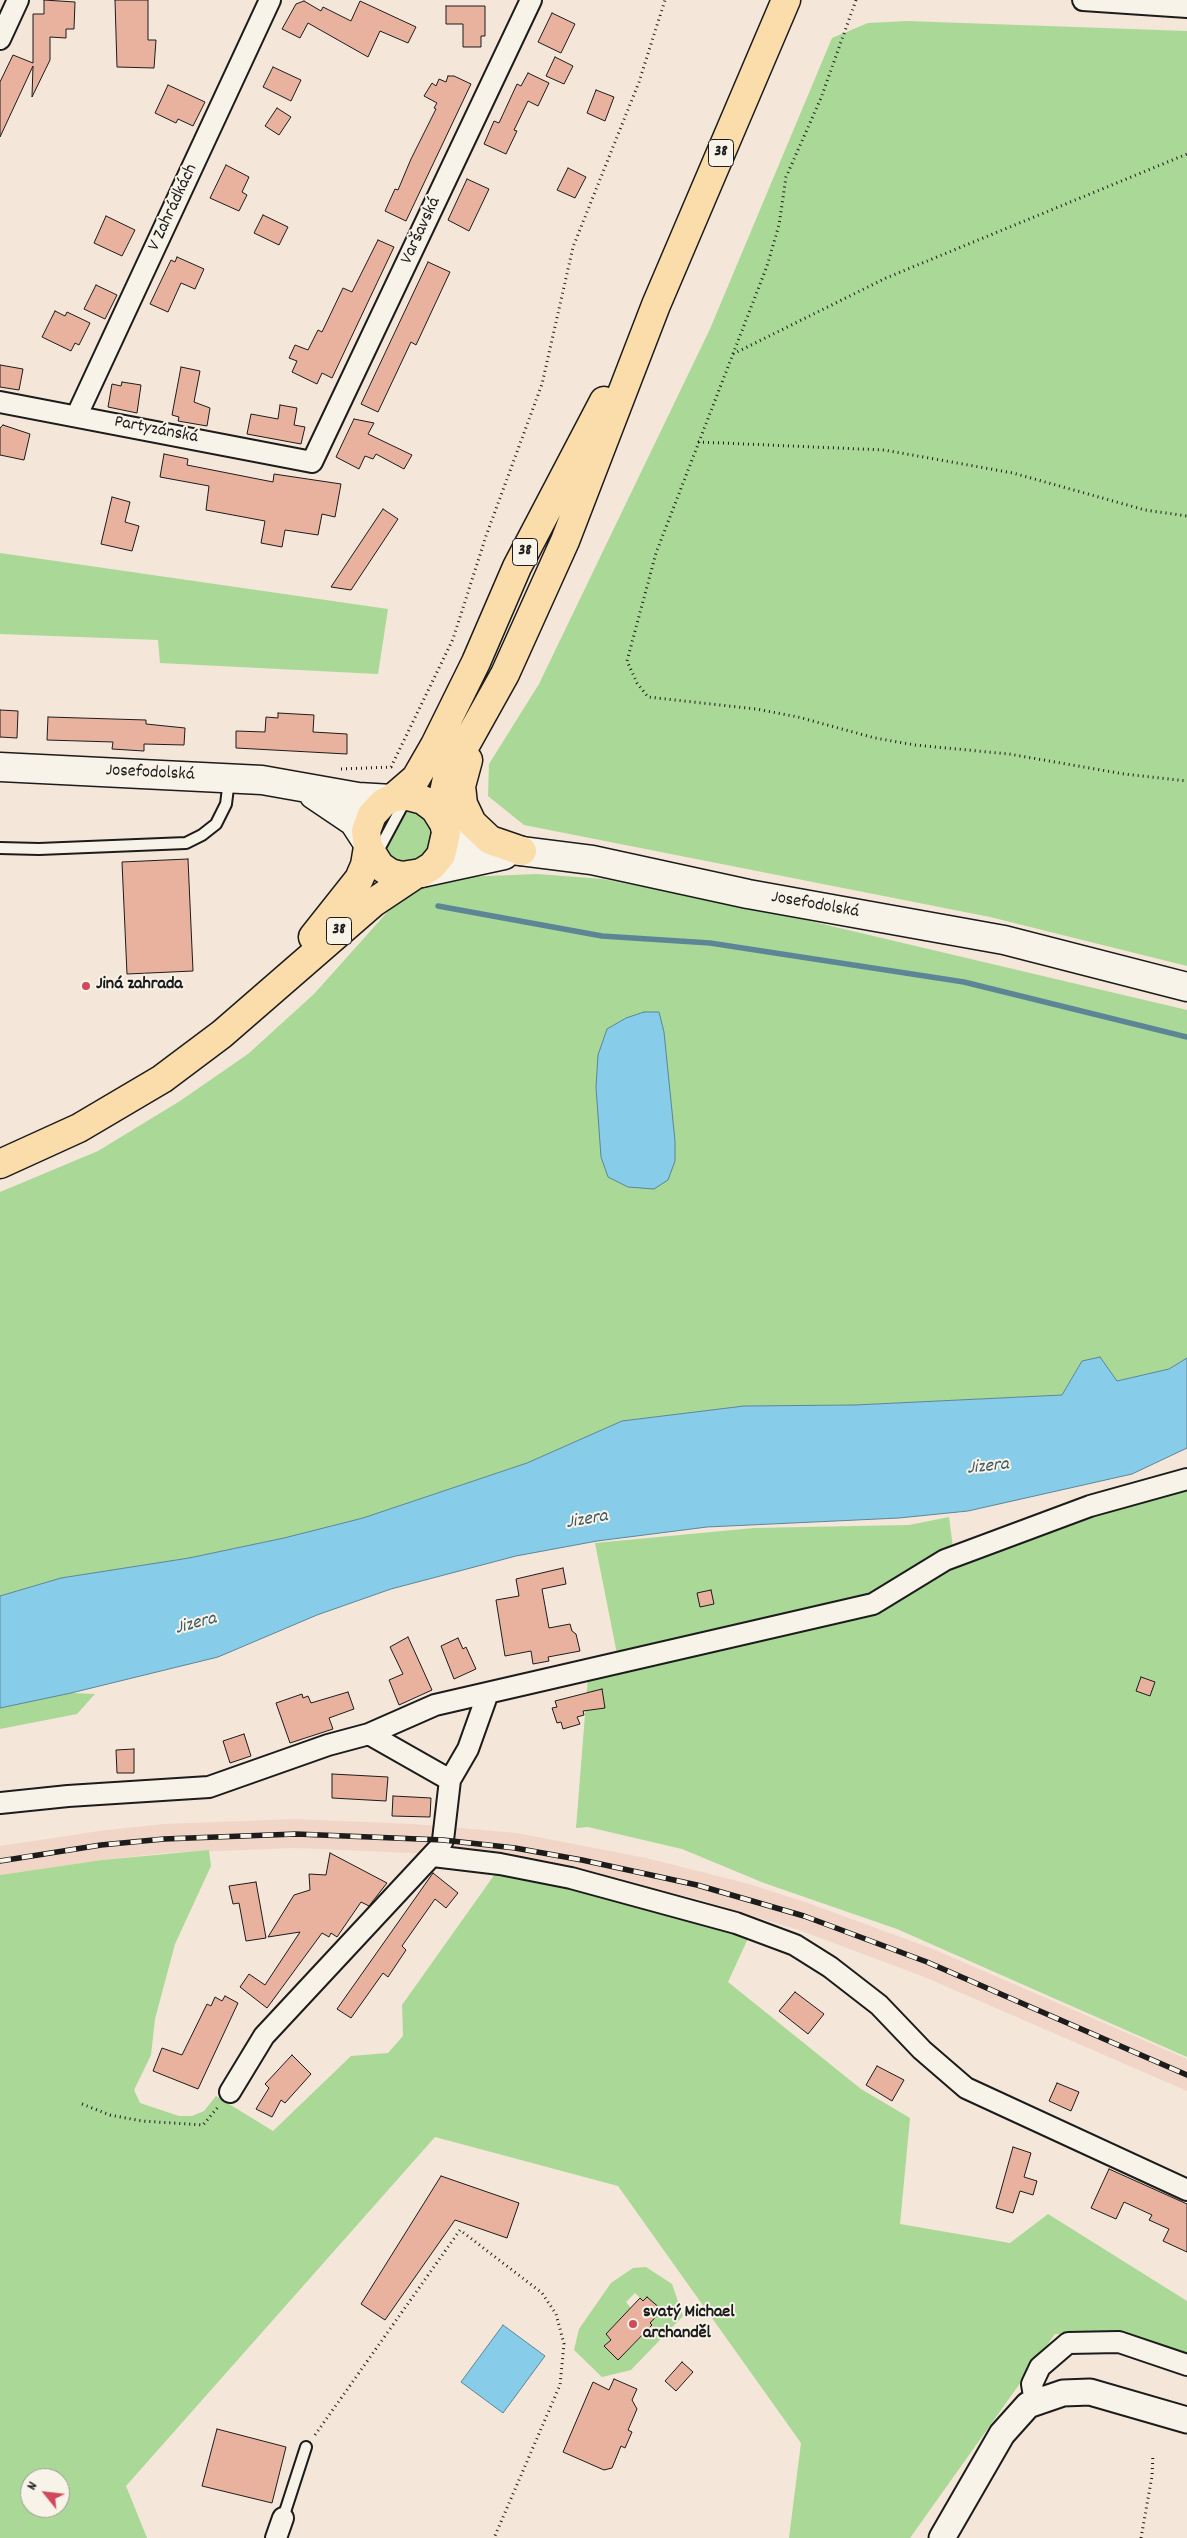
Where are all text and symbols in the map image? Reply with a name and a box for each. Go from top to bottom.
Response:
road number: 38 [708,140,734,167]
street label: V Zahrádkách [144,161,204,255]
street label: Varšavská [397,194,447,268]
street label: Partyzánská [112,412,200,450]
road number: 38 [512,538,538,566]
street label: Josefodolská [105,761,195,787]
street label: Josefodolská [769,888,861,924]
road number: 38 [326,918,352,944]
place label: Jiná zahrada [96,975,183,997]
marker: Jiná zahrada [80,980,92,992]
water label: Jizera [966,1454,1010,1482]
water label: Jizera [564,1506,610,1536]
water label: Jizera [173,1609,219,1641]
place label: svatý Michael archanděl [643,2303,735,2346]
marker: svatý Michael archanděl [627,2318,639,2330]
north arrow [20,2468,70,2518]
text: N [22,2478,43,2494]

